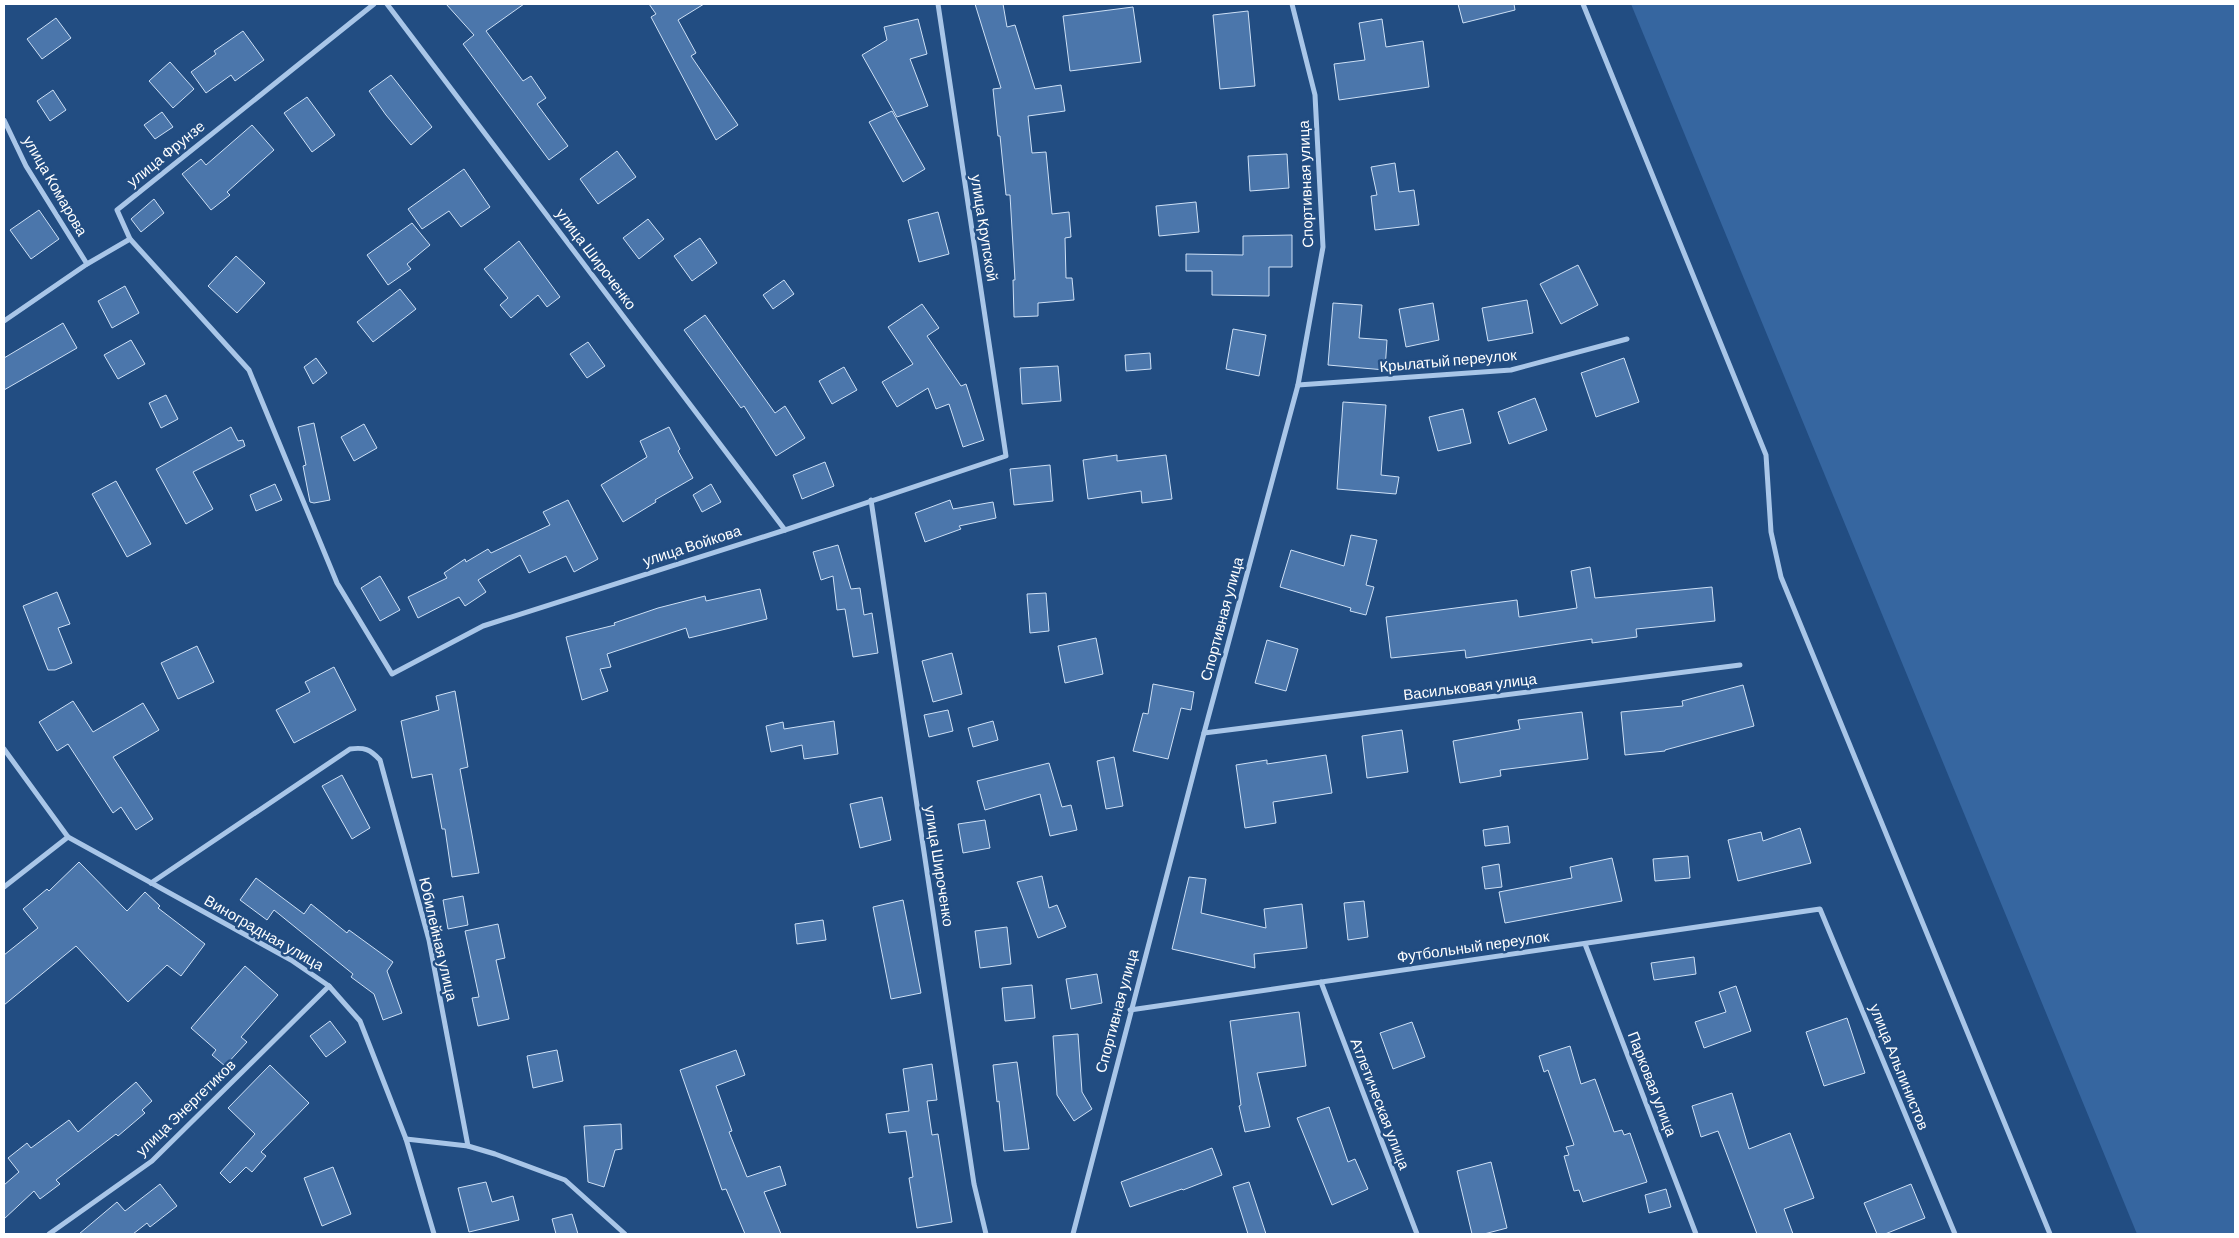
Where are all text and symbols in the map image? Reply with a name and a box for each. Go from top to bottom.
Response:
street label: улица Фрунзе [123,116,208,190]
street label: Спортивная улица [1294,119,1316,248]
street label: улица Комарова [20,132,92,239]
street label: улица Крупской [968,173,1002,282]
street label: улица Широченко [553,204,641,313]
street label: Крылатый переулок [1379,345,1518,375]
street label: улица Войкова [640,521,744,569]
street label: Спортивная улица [1196,554,1246,683]
street label: Васильковая улица [1402,669,1538,703]
street label: улица Широченко [922,804,958,928]
street label: Юбилейная улица [416,875,462,1003]
street label: Виноградная улица [202,891,328,974]
street label: Футбольный переулок [1396,926,1550,966]
street label: Спортивная улица [1091,946,1141,1075]
street label: улица Альпинистов [1866,1001,1933,1132]
street label: Парковая улица [1625,1029,1681,1139]
street label: Атлетическая улица [1348,1035,1415,1173]
street label: улица Энергетиков [132,1055,239,1159]

